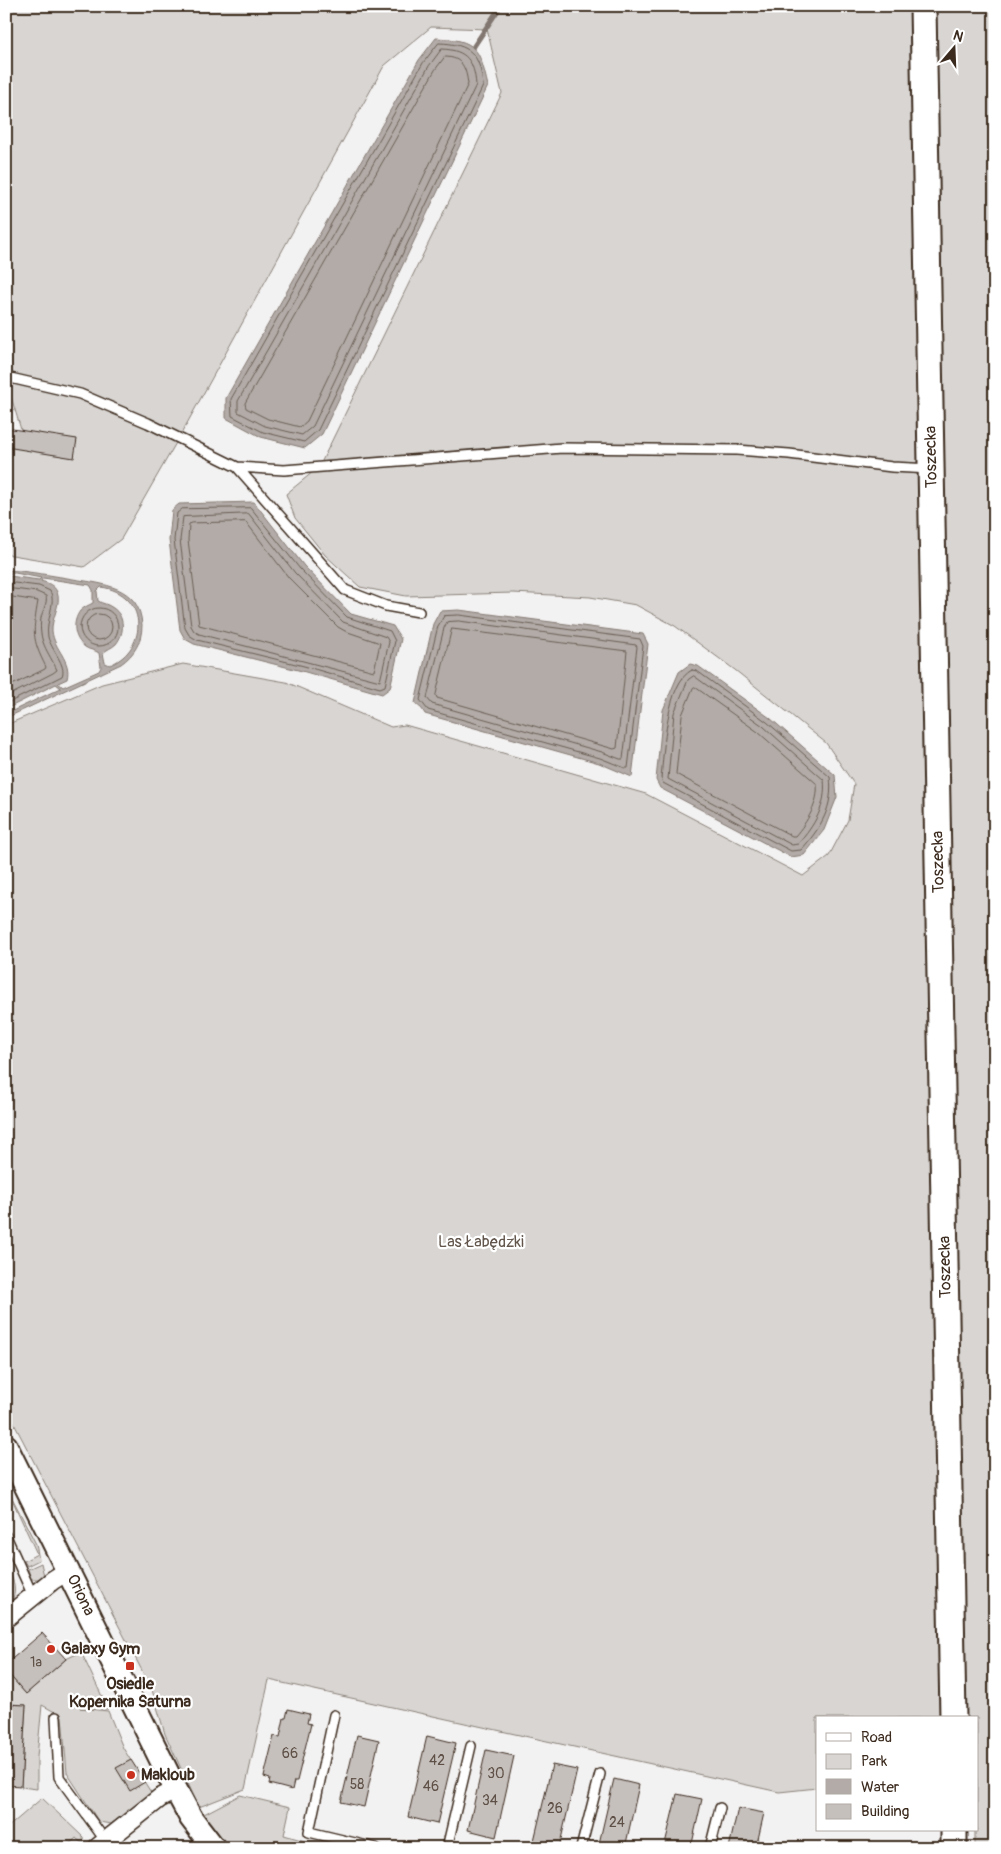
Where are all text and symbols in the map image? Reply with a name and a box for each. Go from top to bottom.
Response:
north arrow [928,22,978,72]
text: N [951,27,965,46]
street label: Toszecka [920,426,942,488]
street label: Toszecka [927,831,949,893]
park label: Las Łabędzki [438,1232,524,1252]
street label: Toszecka [934,1236,956,1298]
street label: Oriona [62,1571,100,1619]
place label: Galaxy Gym [61,1639,140,1659]
marker: Galaxy Gym [45,1643,57,1655]
house number: 1a [30,1654,42,1671]
marker: Osiedle Kopernika Saturna [124,1660,136,1672]
place label: Osiedle Kopernika Saturna [69,1674,192,1712]
legend [816,1716,978,1832]
text: Road [861,1728,892,1747]
house number: 66 [282,1745,298,1762]
house number: 42 [429,1752,445,1769]
text: Park [861,1752,888,1771]
place label: Makloub [141,1765,195,1785]
house number: 30 [487,1765,505,1782]
marker: Makloub [125,1769,137,1781]
house number: 58 [350,1776,364,1793]
house number: 46 [423,1778,439,1795]
text: Water [861,1778,900,1797]
house number: 34 [482,1792,498,1809]
house number: 26 [547,1800,563,1817]
text: Building [861,1802,909,1821]
house number: 24 [609,1814,625,1831]

